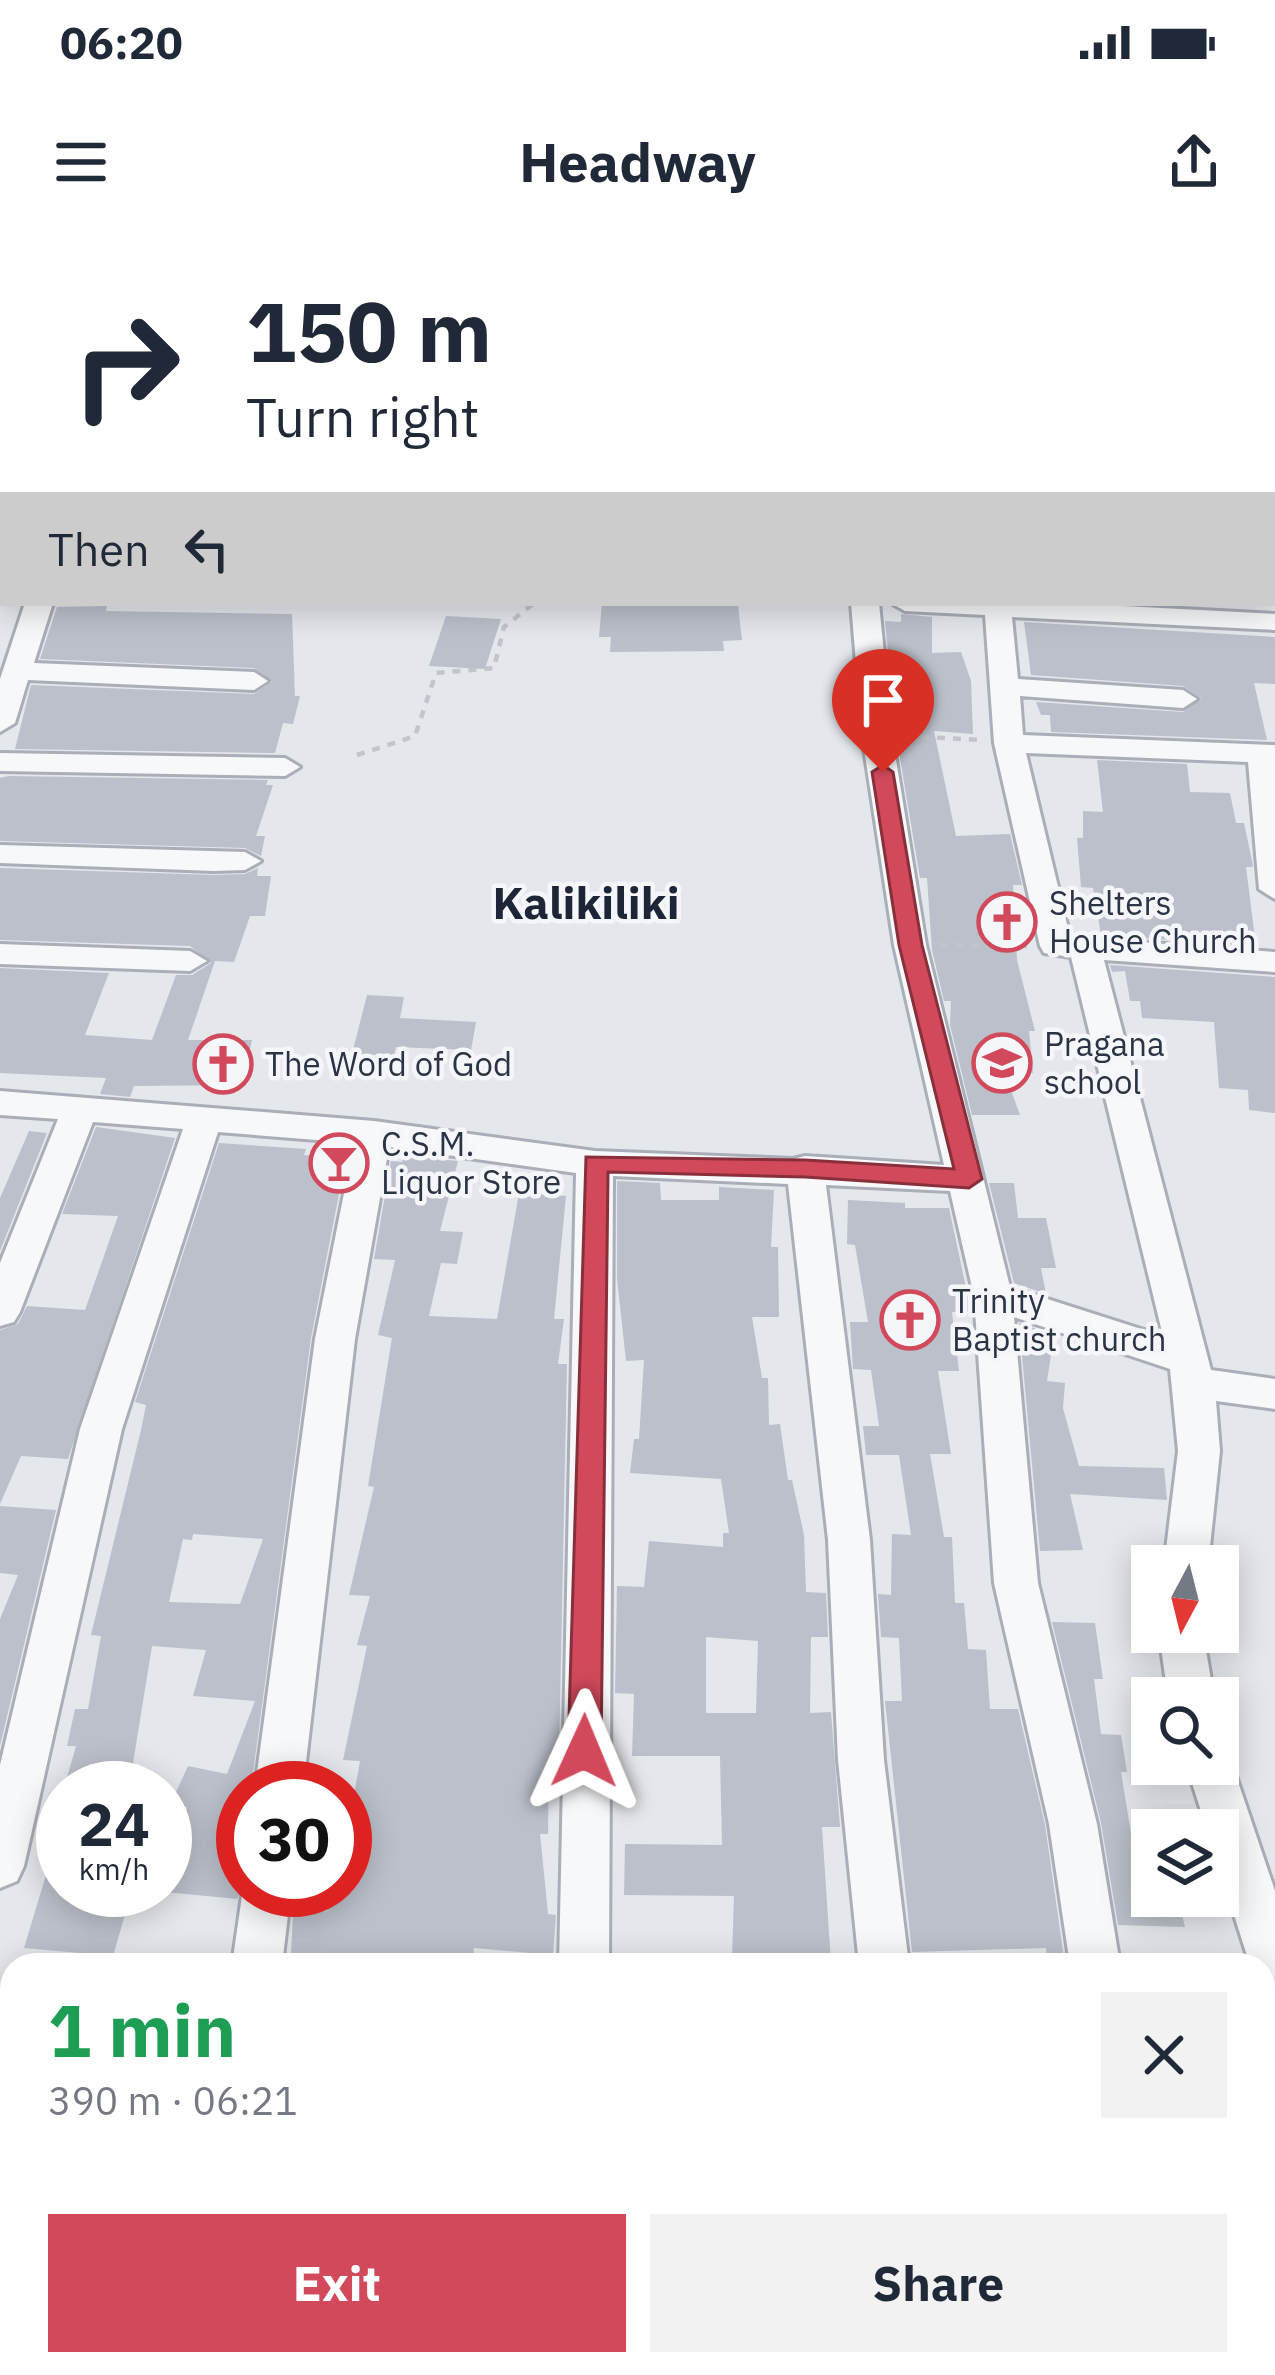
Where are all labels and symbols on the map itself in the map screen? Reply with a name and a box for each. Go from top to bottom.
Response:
pin [832,649,934,772]
district label: Kalikiliki [492,873,680,931]
place label: Shelters House Church [1049,881,1257,962]
church icon: Shelters House Church [976,891,1038,953]
place label: Pragana school [1044,1022,1165,1103]
school or university icon: Pragana school [971,1032,1033,1094]
church icon: The Word of God [192,1033,254,1095]
place label: The Word of God [265,1042,512,1085]
place label: C.S.M. Liquor Store [381,1122,561,1203]
bar icon: C.S.M. Liquor Store [308,1132,370,1194]
place label: Trinity Baptist church [952,1279,1167,1360]
church icon: Trinity Baptist church [879,1289,941,1351]
north arrow [1131,1545,1239,1653]
position arrow [521,1688,647,1814]
speed limit sign: 30 [216,1761,372,1917]

